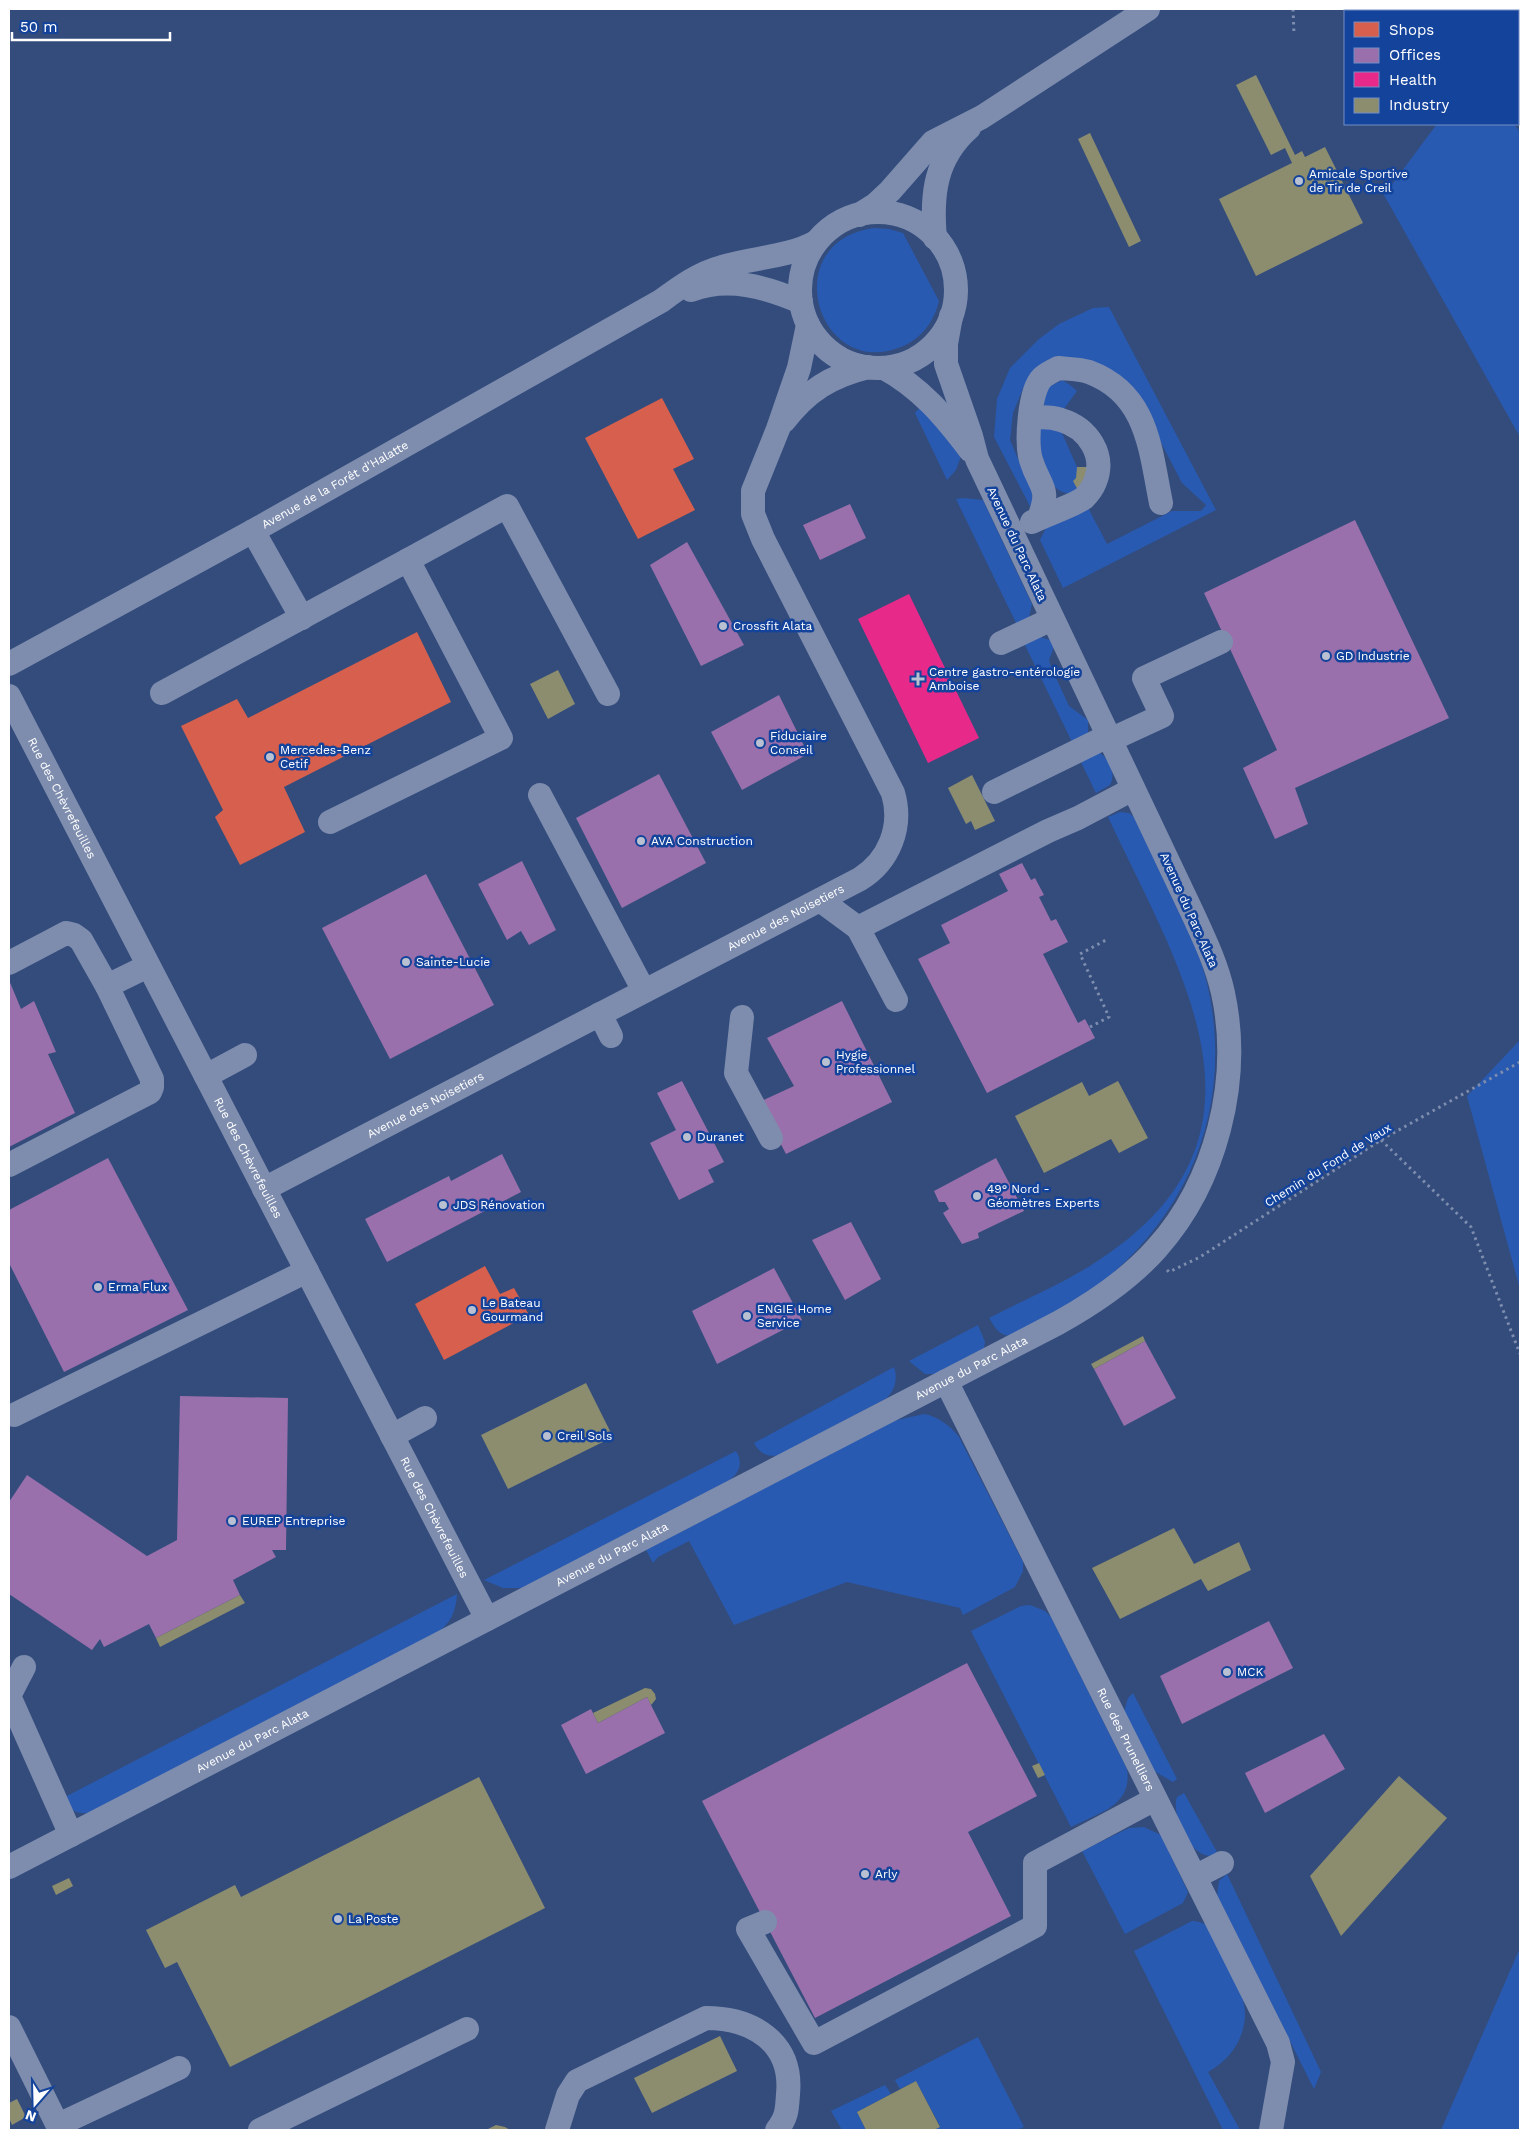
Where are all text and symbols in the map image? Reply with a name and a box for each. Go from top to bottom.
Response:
scale bar [12,10,170,42]
legend [1344,10,1519,125]
text: 50 m [20,18,57,36]
text: Shops [1389,21,1434,39]
text: Offices [1389,46,1441,64]
text: Health [1389,71,1437,89]
text: Industry [1389,96,1450,114]
place label: Amicale Sportive de Tir de Creil [1309,167,1408,195]
marker: Amicale Sportive de Tir de Creil [1293,175,1305,187]
street label: Avenue de la Forêt d'Halatte [259,438,411,532]
street label: Avenue du Parc Alata [984,485,1050,604]
place label: Crossfit Alata [733,619,813,633]
marker: Crossfit Alata [717,620,729,632]
place label: GD Industrie [1336,649,1410,663]
marker: GD Industrie [1320,650,1332,662]
place label: Centre gastro-entérologie Amboise [929,665,1080,693]
marker: Centre gastro-entérologie Amboise [911,672,925,686]
place label: Fiduciaire Conseil [770,729,827,757]
street label: Rue des Chèvrefeuilles [25,735,99,861]
marker: Fiduciaire Conseil [754,737,766,749]
place label: Mercedes-Benz Cetif [280,743,371,771]
marker: Mercedes-Benz Cetif [264,751,276,763]
place label: AVA Construction [651,834,753,848]
marker: AVA Construction [635,835,647,847]
street label: Avenue du Parc Alata [1157,850,1221,970]
street label: Avenue des Noisetiers [725,882,846,954]
place label: Sainte-Lucie [416,955,490,969]
marker: Sainte-Lucie [400,956,412,968]
place label: Hygie Professionnel [836,1048,915,1076]
marker: Hygie Professionnel [820,1056,832,1068]
street label: Avenue des Noisetiers [365,1069,486,1141]
street label: Rue des Chèvrefeuilles [211,1095,285,1221]
street label: Chemin du Fond de Vaux [1262,1120,1394,1210]
place label: Duranet [697,1130,744,1144]
marker: Duranet [681,1131,693,1143]
place label: 49° Nord - Géomètres Experts [987,1182,1099,1210]
marker: 49° Nord - Géomètres Experts [971,1190,983,1202]
place label: JDS Rénovation [453,1198,545,1212]
marker: JDS Rénovation [437,1199,449,1211]
place label: Erma Flux [108,1280,167,1294]
marker: Erma Flux [92,1281,104,1293]
place label: Le Bateau Gourmand [482,1296,543,1324]
place label: ENGIE Home Service [757,1302,832,1330]
marker: Le Bateau Gourmand [466,1304,478,1316]
marker: ENGIE Home Service [741,1310,753,1322]
street label: Avenue du Parc Alata [913,1333,1030,1403]
place label: Creil Sols [557,1429,612,1443]
marker: Creil Sols [541,1430,553,1442]
street label: Rue des Chèvrefeuilles [397,1455,471,1580]
place label: EUREP Entreprise [242,1514,346,1528]
marker: EUREP Entreprise [226,1515,238,1527]
street label: Avenue du Parc Alata [553,1519,671,1589]
place label: MCK [1237,1665,1263,1679]
marker: MCK [1221,1666,1233,1678]
street label: Rue des Prunelliers [1094,1685,1158,1793]
street label: Avenue du Parc Alata [194,1706,311,1776]
place label: Arly [875,1867,898,1881]
marker: Arly [859,1868,871,1880]
place label: La Poste [348,1912,399,1926]
marker: La Poste [332,1913,344,1925]
north arrow [10,2079,60,2129]
text: N [23,2107,38,2126]

